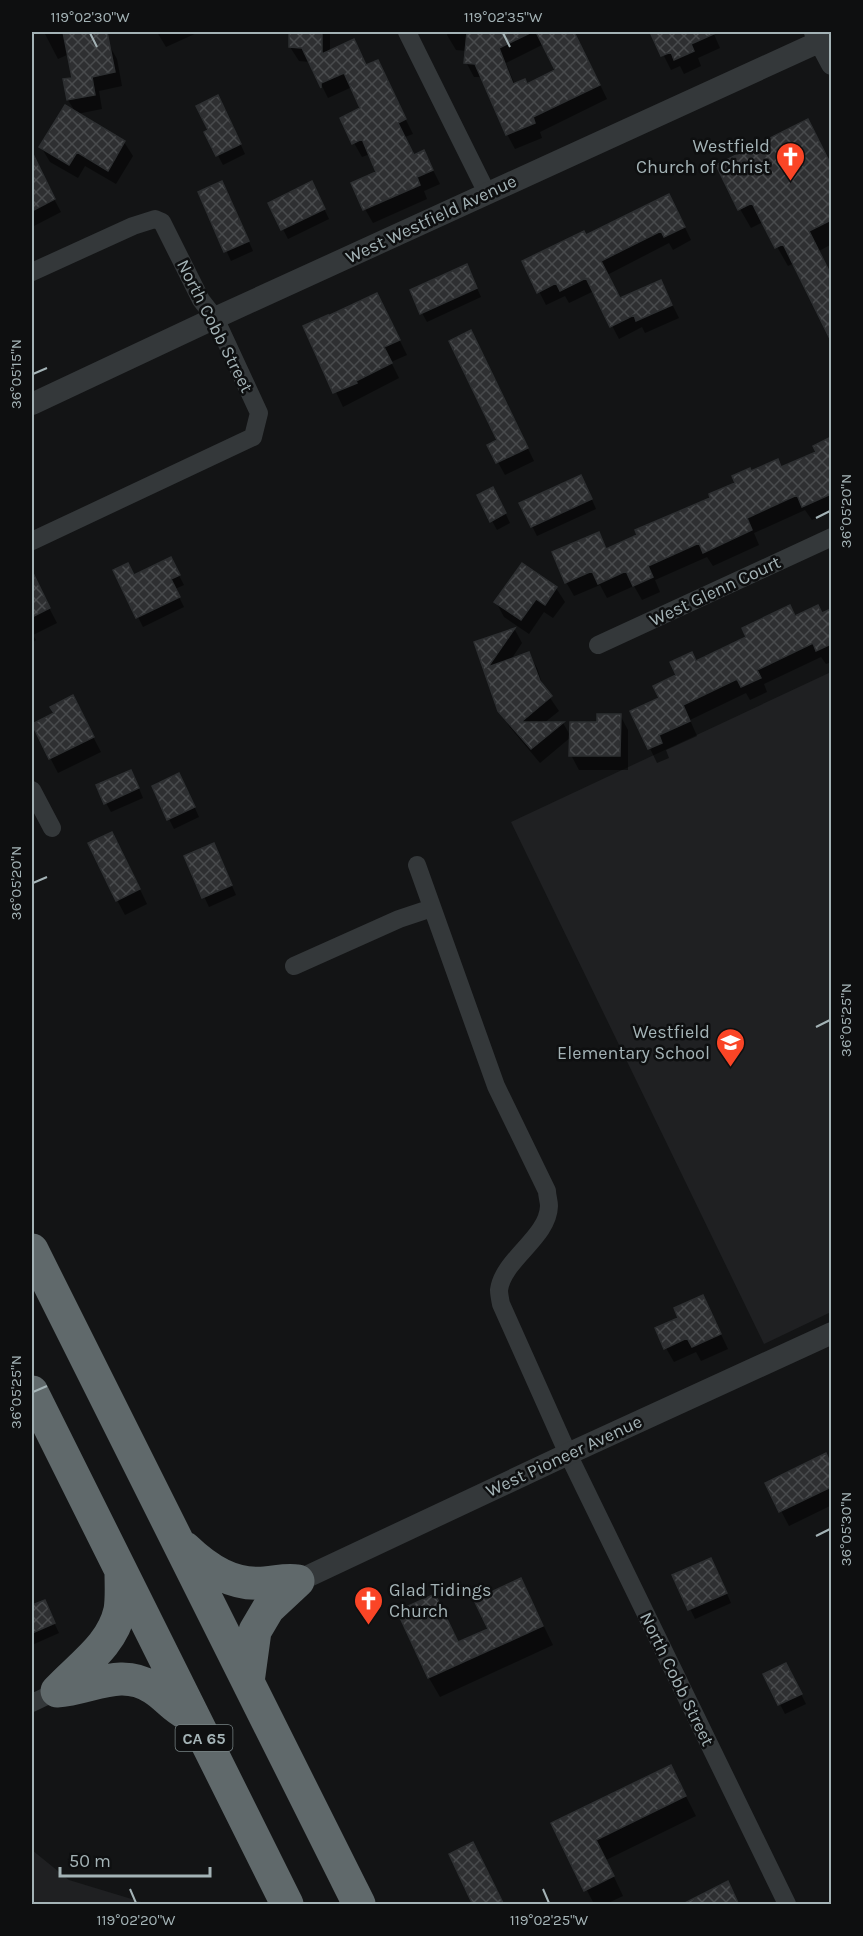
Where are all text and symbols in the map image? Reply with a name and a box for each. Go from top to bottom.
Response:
text: 119°02'30"W [50,8,130,26]
text: 119°02'35"W [464,8,543,26]
place label: Westfield Church of Christ [636,135,770,178]
church icon: Westfield Church of Christ [775,140,807,182]
street label: West Westfield Avenue [342,170,520,268]
street label: North Cobb Street [172,256,258,396]
text: 36°05'15"N [7,339,25,409]
text: 36°05'20"N [837,474,855,548]
street label: West Glenn Court [646,551,784,631]
text: 36°05'20"N [7,846,25,920]
text: 36°05'25"N [837,983,855,1057]
place label: Westfield Elementary School [557,1021,710,1064]
school or university icon: Westfield Elementary School [715,1026,747,1068]
text: 36°05'25"N [7,1355,25,1429]
street label: West Pioneer Avenue [482,1410,646,1502]
text: 36°05'30"N [837,1492,855,1566]
place label: Glad Tidings Church [389,1579,491,1622]
church icon: Glad Tidings Church [352,1584,384,1626]
street label: North Cobb Street [635,1608,719,1750]
road number: CA 65 [176,1725,232,1751]
scale bar [60,1840,210,1878]
text: 50 m [69,1850,111,1872]
text: 119°02'20"W [97,1911,176,1929]
text: 119°02'25"W [510,1911,589,1929]

